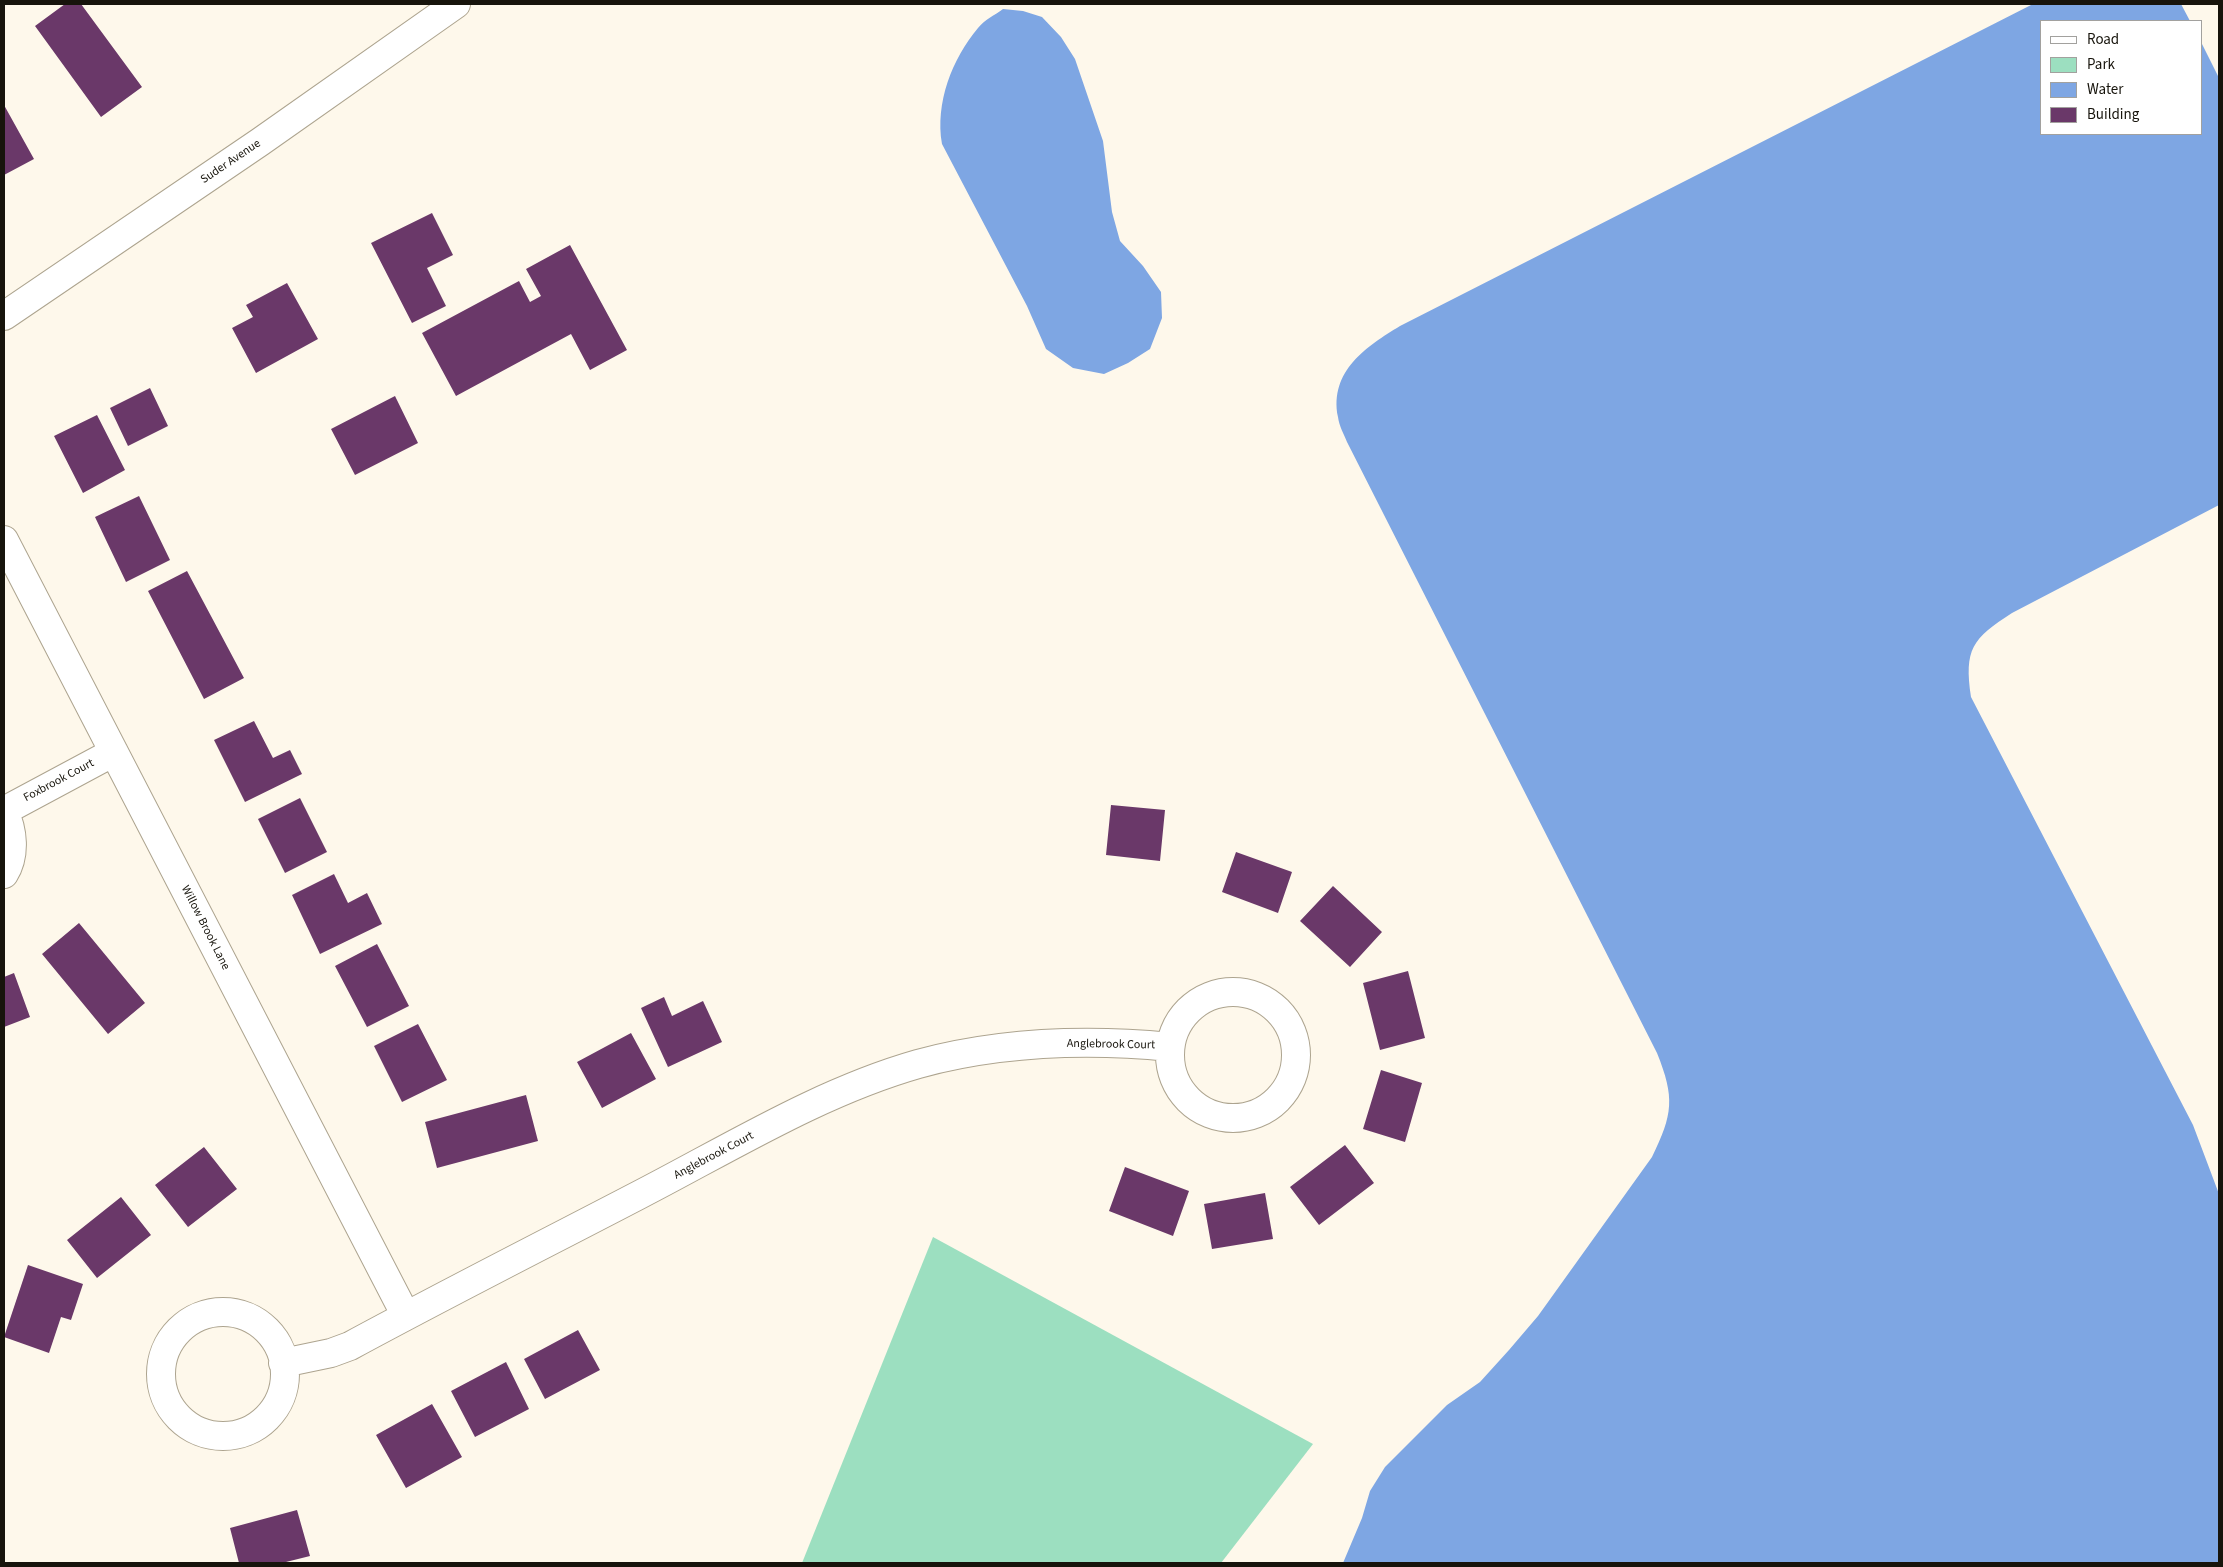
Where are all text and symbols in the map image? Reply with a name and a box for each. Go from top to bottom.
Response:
legend [2040,20,2203,135]
text: Road [2087,29,2119,50]
text: Park [2087,54,2115,75]
text: Water [2087,79,2123,100]
text: Building [2087,104,2139,125]
street label: Suder Avenue [198,137,264,187]
street label: Foxbrook Court [21,756,97,806]
street label: Willow Brook Lane [178,883,232,973]
street label: Anglebrook Court [1067,1037,1155,1053]
street label: Anglebrook Court [672,1129,756,1183]

